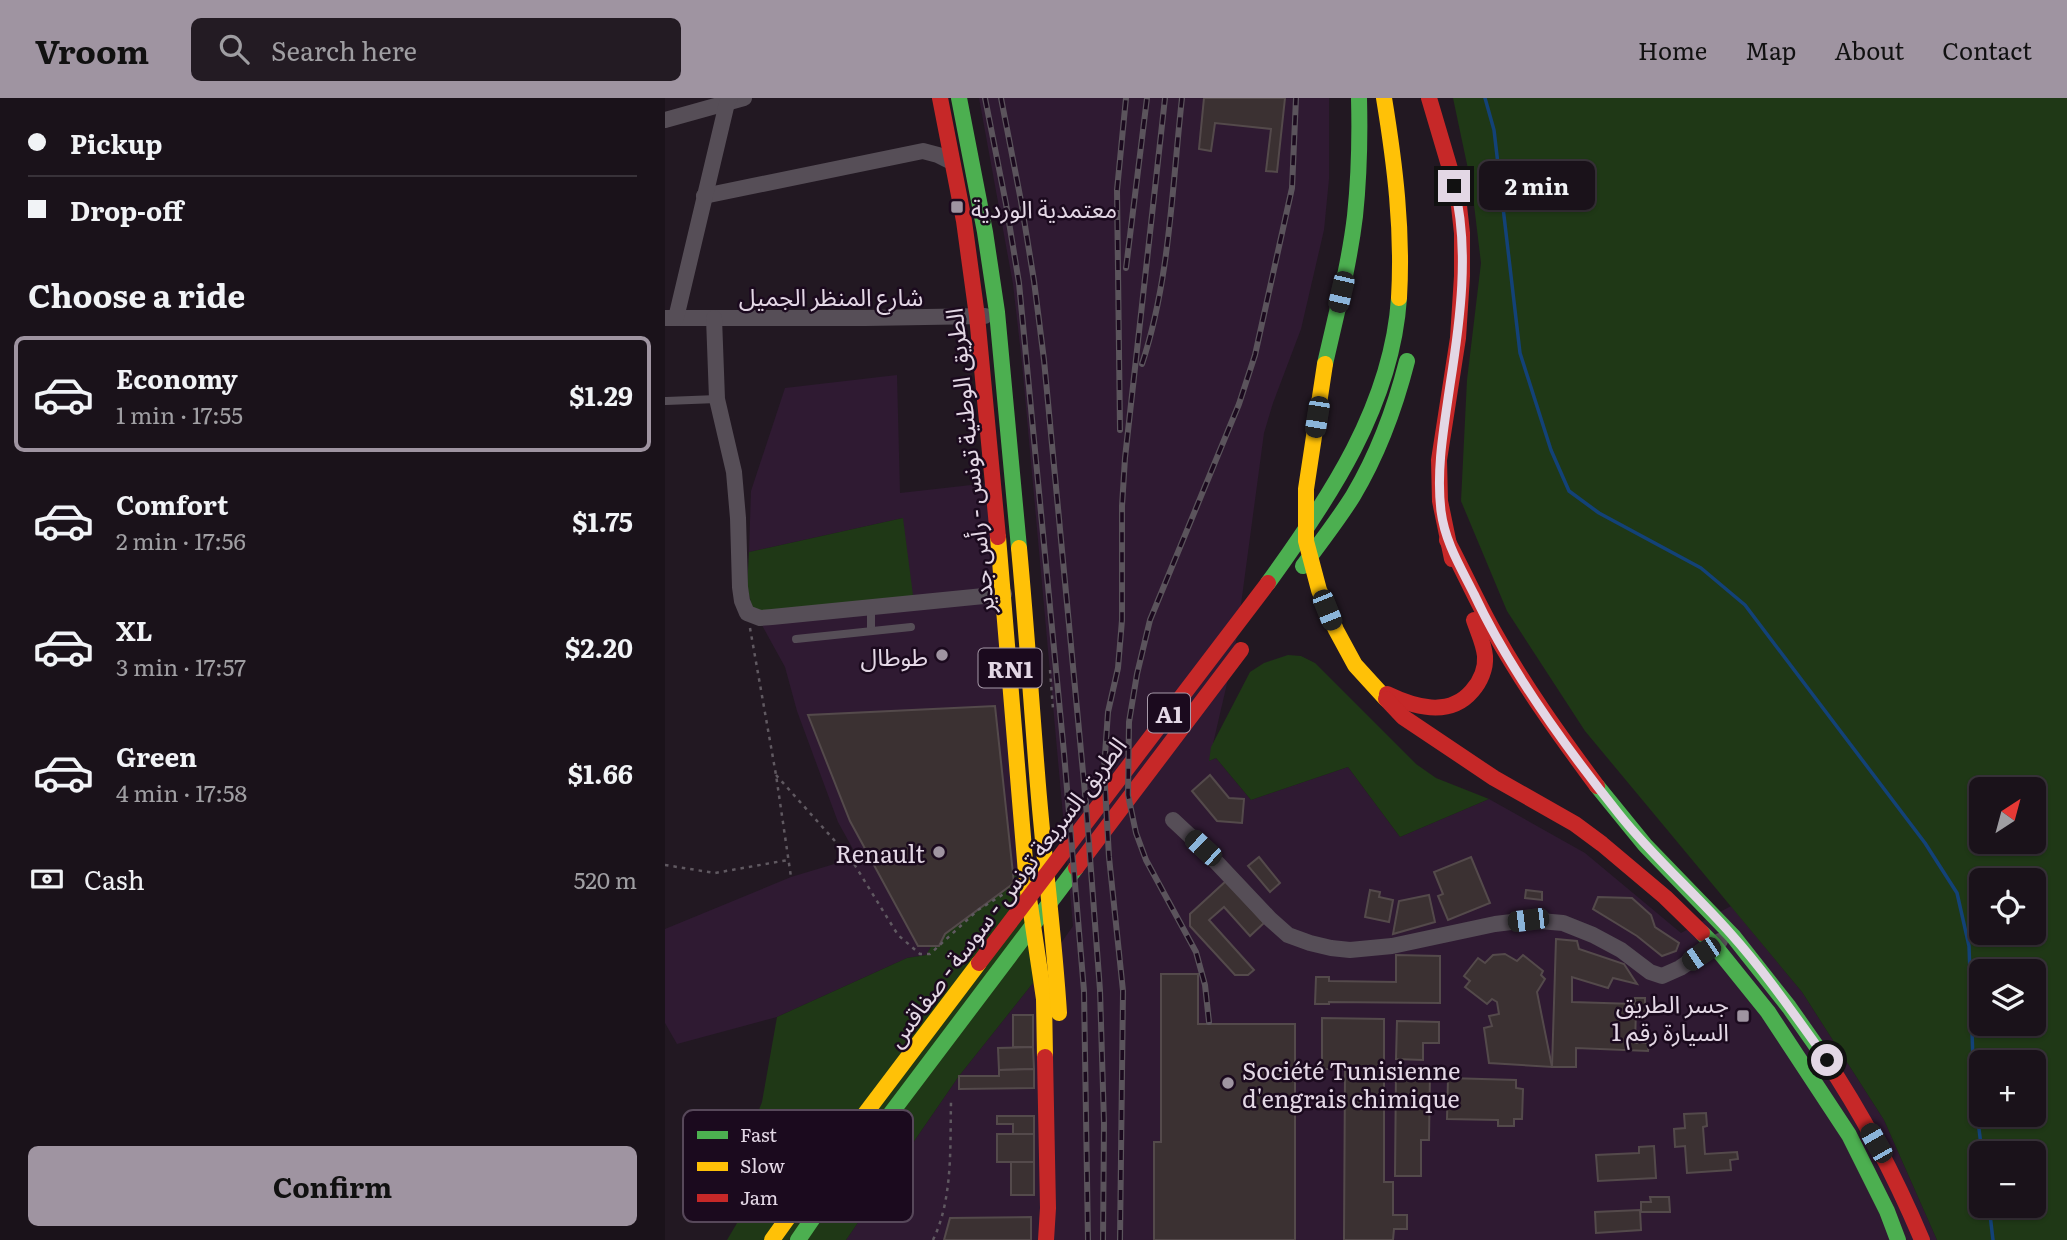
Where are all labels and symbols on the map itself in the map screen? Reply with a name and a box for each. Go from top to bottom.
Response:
callout: 2 min [1479,162,1594,210]
route end [1438,170,1470,202]
place label: معتمدية الوردية [971,190,1117,225]
marker: معتمدية الوردية [949,199,965,215]
car [1327,269,1356,315]
street label: شارع المنظر الجميل [739,278,923,315]
street label: الطريق الوطنية تونس - رأس جدير [935,306,1002,617]
car [1304,395,1331,439]
car [1310,587,1345,633]
place label: طوطال [861,638,928,673]
marker: طوطال [934,647,950,663]
road number: RN1 [979,648,1041,688]
road number: A1 [1148,694,1190,733]
street label: الطريق السريعة تونس - سوسة - صفاقس [877,729,1133,1053]
north arrow [1969,777,2046,854]
car [1181,826,1226,870]
place label: Renault [835,835,925,870]
marker: Renault [931,844,947,860]
car [1506,907,1551,933]
car [1678,934,1725,974]
place label: جسر الطريق السيارة رقم 1 [1611,985,1729,1050]
marker: جسر الطريق السيارة رقم 1 [1735,1008,1751,1024]
route start [1811,1044,1843,1076]
place label: Société Tunisienne d'engrais chimique [1242,1052,1461,1115]
marker: Société Tunisienne d'engrais chimique [1220,1075,1236,1091]
legend [683,1110,913,1222]
text: Fast [740,1120,777,1148]
car [1857,1120,1896,1166]
text: Slow [740,1151,785,1179]
text: Jam [740,1183,778,1211]

